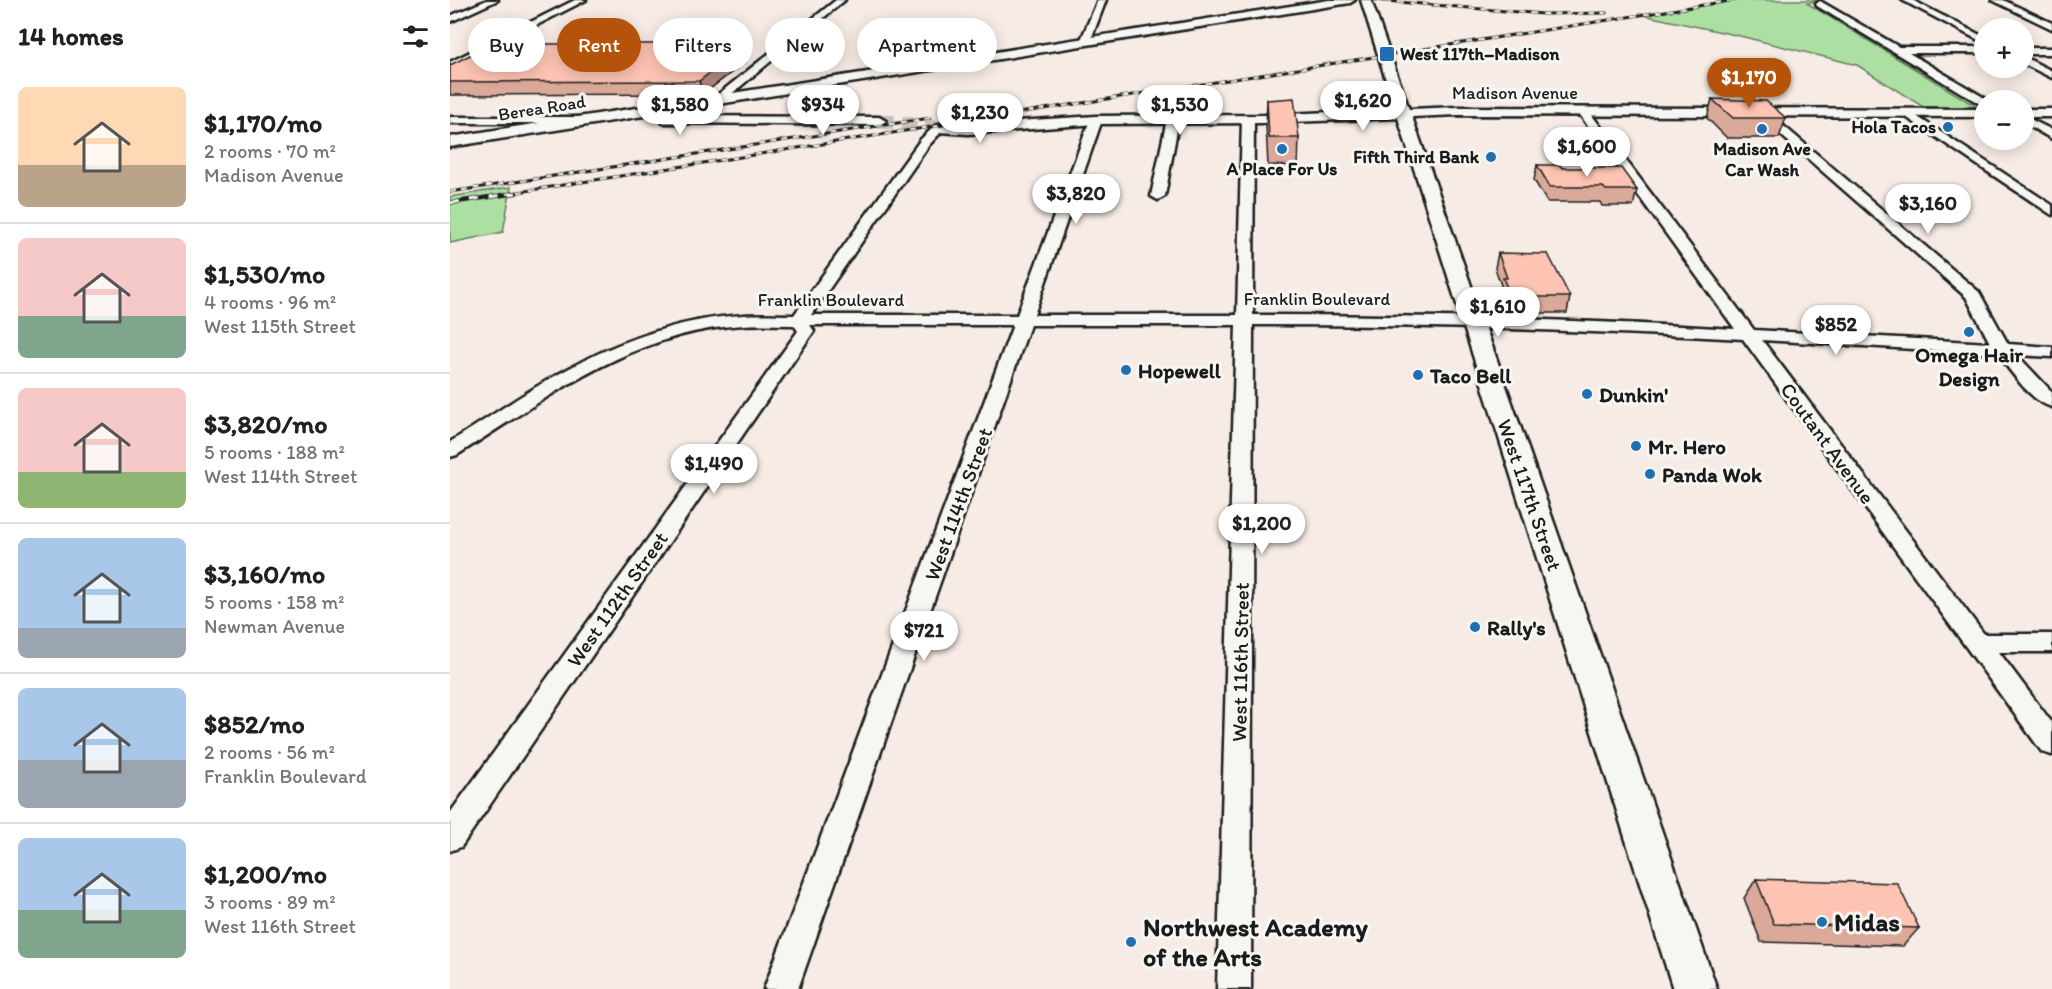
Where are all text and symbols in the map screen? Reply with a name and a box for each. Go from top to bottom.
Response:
chip: Buy [468,18,545,72]
chip: Rent [557,18,641,72]
chip: Filters [653,18,753,72]
chip: New [765,18,845,72]
chip: Apartment [857,18,997,72]
map controls [1974,18,2034,150]
button: + [1974,18,2034,78]
text: 14 homes [18,20,124,52]
icon: filters [399,20,432,53]
place label: West 117th–Madison [1400,43,1560,65]
marker: West 117th–Madison [1378,45,1396,63]
pin: $1,170 [1700,58,1798,109]
text: $1,170 [1721,65,1777,89]
pin: $1,620 [1314,81,1412,132]
street label: Madison Avenue [1452,82,1578,104]
pin: $1,580 [631,85,729,136]
pin: $934 [787,85,859,136]
pin: $1,530 [1131,85,1229,136]
text: $1,620 [1334,88,1392,112]
street label: Berea Road [497,90,587,126]
button: − [1974,90,2034,150]
text: $1,580 [651,92,709,116]
text: $934 [801,92,845,116]
text: $1,530 [1151,92,1209,116]
pin: $1,230 [931,93,1029,144]
text: $1,230 [951,100,1009,124]
text: $1,170/mo [204,107,322,139]
icon: home [66,111,138,183]
place label: Hola Tacos [1851,116,1936,138]
marker: Hola Tacos [1941,120,1955,134]
marker: Madison Ave Car Wash [1755,122,1769,136]
pin: $1,600 [1538,127,1636,178]
text: $1,600 [1557,134,1617,158]
place label: Madison Ave Car Wash [1713,138,1811,181]
text: 2 rooms · 70 m² [204,139,336,163]
marker: A Place For Us [1275,142,1289,156]
place label: Fifth Third Bank [1353,146,1480,168]
marker: Fifth Third Bank [1484,150,1498,164]
place label: A Place For Us [1226,158,1337,180]
text: Madison Avenue [204,163,344,187]
pin: $3,820 [1027,174,1125,225]
text: $3,820 [1046,181,1106,205]
pin: $3,160 [1879,184,1977,235]
text: $3,160 [1899,191,1957,215]
text: $1,530/mo [204,258,325,290]
icon: home [66,262,138,334]
pin: $1,610 [1449,287,1547,338]
street label: Franklin Boulevard [1244,288,1390,310]
street label: Franklin Boulevard [758,289,904,311]
text: 4 rooms · 96 m² [204,290,336,314]
text: $1,610 [1470,294,1526,318]
pin: $852 [1800,305,1872,356]
text: $852 [1815,312,1857,336]
text: West 115th Street [204,314,356,338]
marker: Omega Hair Design [1962,325,1976,339]
place label: Omega Hair Design [1915,342,2024,392]
place label: Hopewell [1138,358,1222,384]
marker: Hopewell [1119,363,1133,377]
place label: Taco Bell [1429,363,1512,388]
marker: Taco Bell [1411,368,1425,382]
street label: Coutant Avenue [1776,377,1880,509]
place label: Dunkin' [1599,382,1668,407]
marker: Dunkin' [1580,387,1594,401]
text: $3,820/mo [204,408,327,440]
icon: home [66,412,138,484]
street label: West 117th Street [1492,416,1568,574]
street label: West 114th Street [919,424,997,584]
place label: Mr. Hero [1648,434,1726,459]
marker: Mr. Hero [1629,439,1643,453]
text: 5 rooms · 188 m² [204,440,345,464]
pin: $1,490 [665,444,763,495]
text: $1,490 [685,451,743,475]
place label: Panda Wok [1662,462,1763,487]
text: West 114th Street [204,464,357,488]
marker: Panda Wok [1643,467,1657,481]
pin: $1,200 [1213,504,1311,555]
text: $1,200 [1232,511,1292,535]
street label: West 112th Street [561,526,673,672]
text: $3,160/mo [204,558,325,590]
icon: home [66,562,138,634]
street label: West 116th Street [1226,582,1254,742]
text: 5 rooms · 158 m² [204,590,345,614]
pin: $721 [888,611,960,662]
text: Newman Avenue [204,614,345,638]
place label: Rally's [1487,615,1546,641]
text: $721 [904,618,944,642]
marker: Rally's [1468,620,1482,634]
text: $852/mo [204,708,305,740]
icon: home [66,712,138,784]
text: 2 rooms · 56 m² [204,740,335,764]
text: Franklin Boulevard [204,764,367,788]
text: $1,200/mo [204,858,327,890]
icon: home [66,862,138,934]
text: 3 rooms · 89 m² [204,890,336,914]
place label: Midas [1834,906,1900,938]
place label: Northwest Academy of the Arts [1143,911,1369,973]
text: West 116th Street [204,914,356,938]
marker: Midas [1815,915,1829,929]
marker: Northwest Academy of the Arts [1124,935,1138,949]

